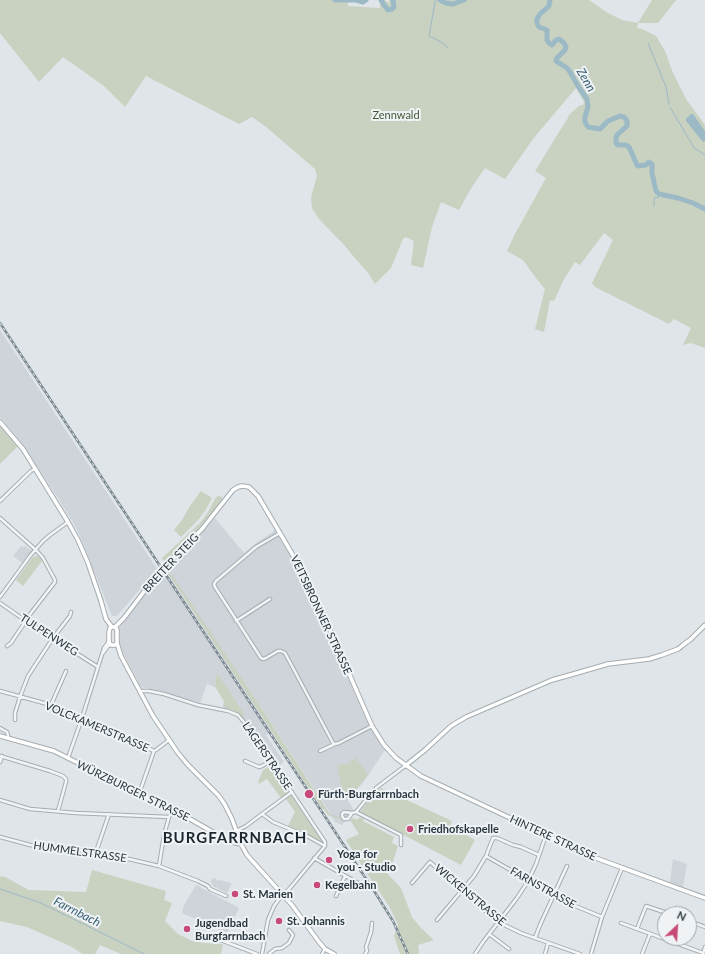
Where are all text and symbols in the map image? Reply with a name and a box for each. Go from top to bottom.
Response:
water label: Zenn [573,66,599,94]
park label: Zennwald [372,108,420,122]
street label: BREITER STEIG [140,531,202,595]
street label: VEITSBRONNER STRASSE [288,553,354,677]
street label: TULPENWEG [17,611,81,659]
street label: VOLCKAMERSTRASSE [43,699,151,755]
street label: LAGERSTRASSE [239,719,295,793]
street label: WÜRZBURGER STRASSE [74,758,192,824]
place label: Fürth-Burgfarrnbach [318,787,419,801]
marker: Fürth-Burgfarrnbach [303,788,315,800]
street label: HINTERE STRASSE [508,812,598,864]
place label: Friedhofskapelle [418,822,499,836]
marker: Friedhofskapelle [405,824,415,834]
district label: BURGFARRNBACH [163,829,307,847]
street label: HUMMELSTRASSE [33,839,127,865]
place label: Yoga for you - Studio [337,847,396,873]
marker: Yoga for you - Studio [324,855,334,865]
street label: WICKENSTRASSE [432,861,508,929]
street label: FARNSTRASSE [508,864,578,912]
place label: Kegelbahn [325,878,377,892]
marker: Kegelbahn [312,880,322,890]
place label: St. Marien [243,887,293,901]
marker: St. Marien [230,889,240,899]
water label: Farrnbach [51,894,103,930]
north arrow [657,906,697,946]
text: N [675,908,688,923]
place label: St. Johannis [287,914,345,928]
place label: Jugendbad Burgfarrnbach [195,916,265,942]
marker: St. Johannis [274,916,284,926]
marker: Jugendbad Burgfarrnbach [182,924,192,934]

